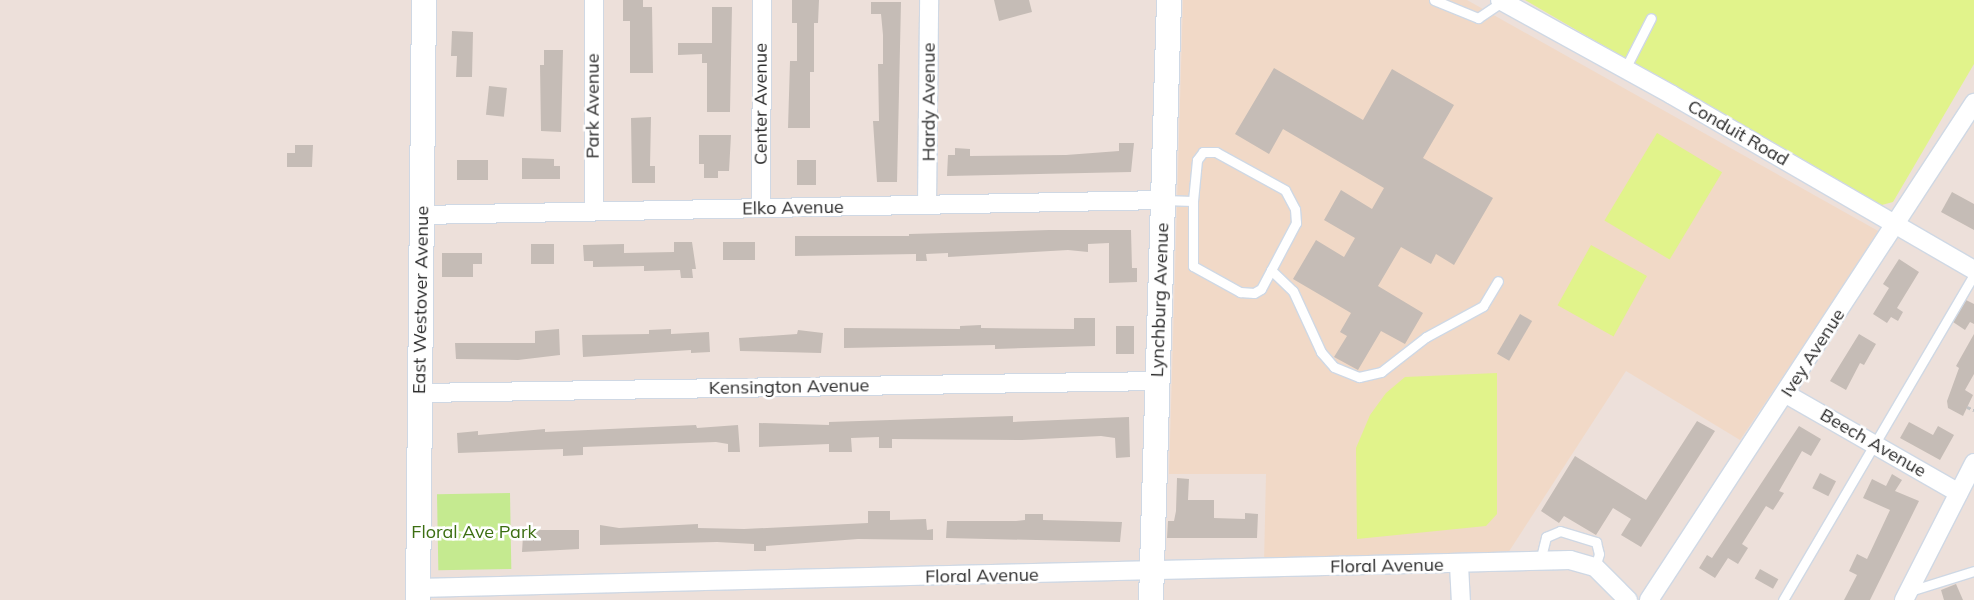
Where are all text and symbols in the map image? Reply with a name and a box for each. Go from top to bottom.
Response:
street label: Center Avenue [750,43,772,165]
street label: Hardy Avenue [918,43,940,161]
street label: Park Avenue [582,53,604,159]
street label: Conduit Road [1684,95,1792,171]
street label: Elko Avenue [742,196,844,220]
street label: East Westover Avenue [409,206,433,394]
street label: Lynchburg Avenue [1147,222,1173,378]
street label: Ivey Avenue [1777,305,1849,401]
street label: Kensington Avenue [709,375,869,399]
street label: Beech Avenue [1816,404,1930,482]
park label: Floral Ave Park [411,521,537,543]
street label: Floral Avenue [1330,554,1444,578]
street label: Floral Avenue [925,564,1039,588]

